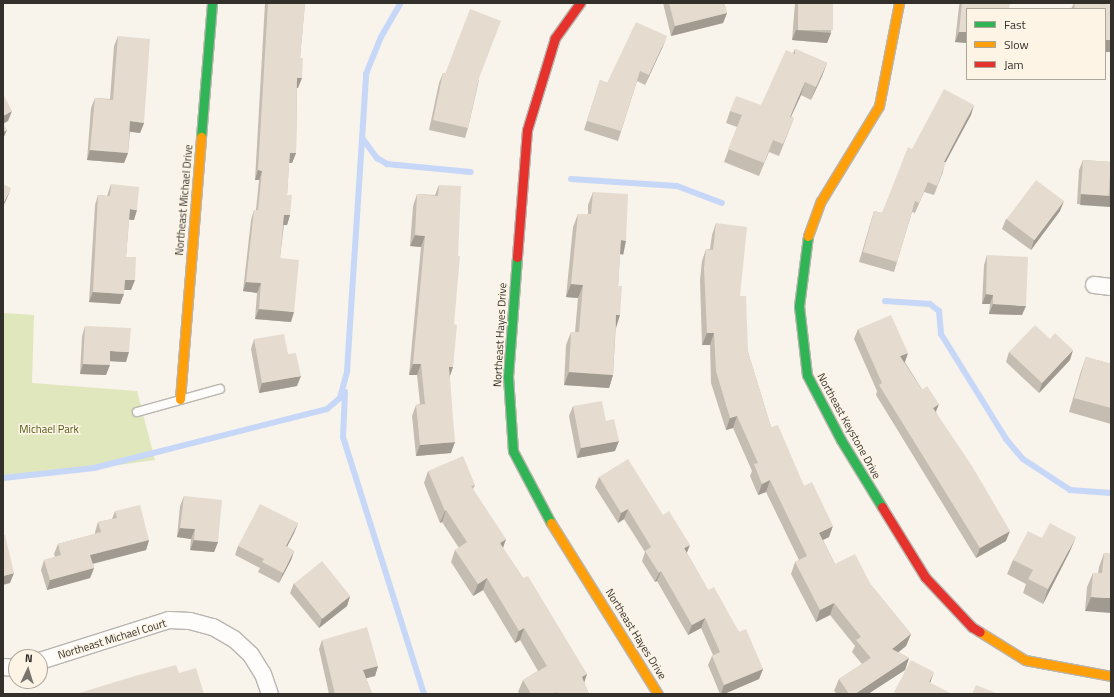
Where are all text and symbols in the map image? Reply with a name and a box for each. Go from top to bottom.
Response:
legend [966,8,1106,80]
text: Fast [1004,15,1026,34]
text: Slow [1004,35,1029,54]
text: Jam [1004,55,1024,74]
street label: Northeast Michael Drive [173,144,195,256]
street label: Northeast Hayes Drive [491,282,509,388]
street label: Northeast Keystone Drive [814,371,884,481]
park label: Michael Park [19,422,79,436]
street label: Northeast Hayes Drive [603,586,669,682]
street label: Northeast Michael Court [56,616,168,662]
north arrow [8,649,48,689]
text: N [24,650,33,666]

